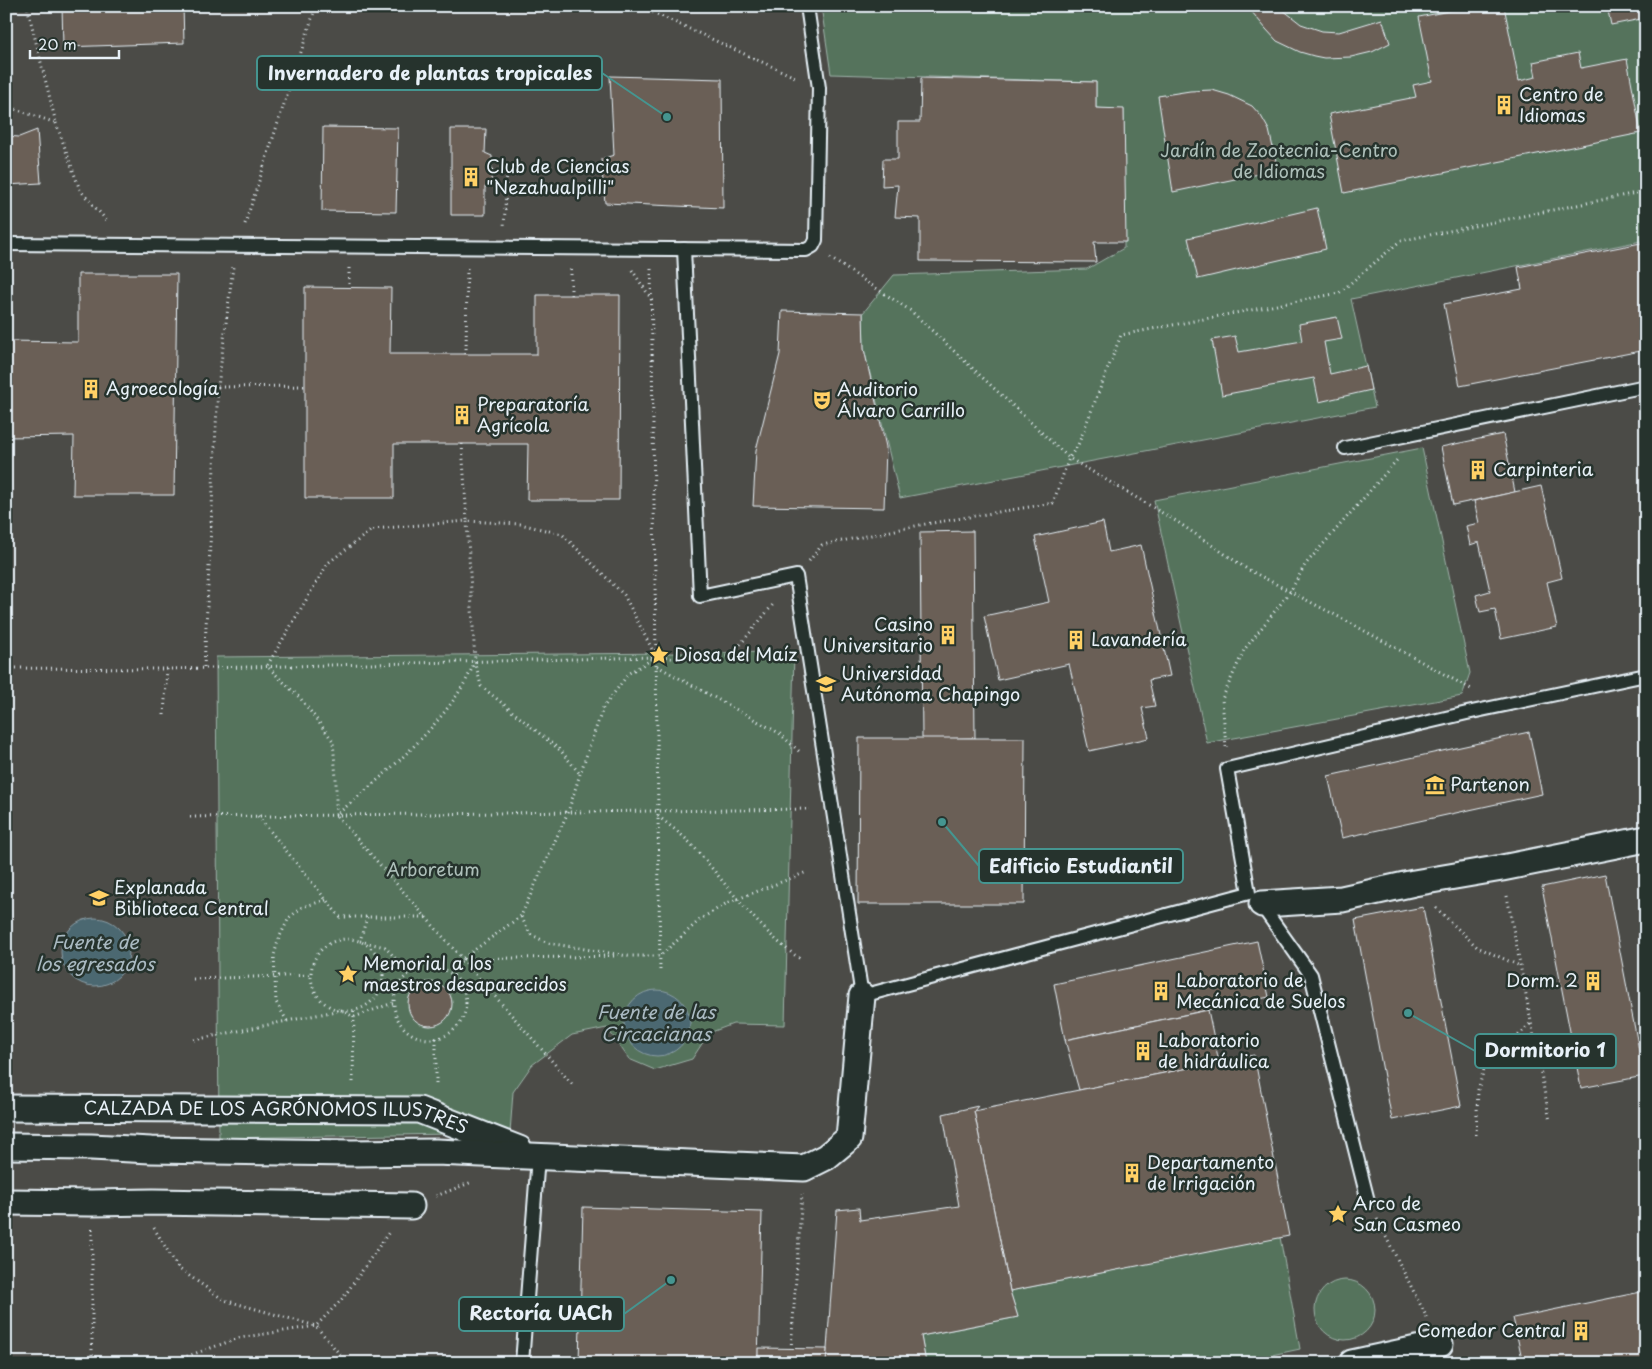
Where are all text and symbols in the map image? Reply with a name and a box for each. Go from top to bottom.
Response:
scale bar [30,28,119,60]
text: 20 m [38,32,77,55]
callout: Invernadero de plantas tropicales [257,56,602,90]
text: Invernadero de plantas tropicales [268,58,592,86]
place label: Centro de Idiomas [1519,80,1604,128]
building icon: Centro de Idiomas [1493,94,1515,116]
park label: Jardín de Zootecnia-Centro de Idiomas [1160,136,1398,184]
place label: Club de Ciencias "Nezahualpilli" [486,152,630,200]
building icon: Club de Ciencias "Nezahualpilli" [460,166,482,188]
place label: Agroecología [106,374,220,401]
place label: Auditorio Álvaro Carrillo [837,375,965,423]
building icon: Agroecología [80,378,102,400]
theatre icon: Auditorio Álvaro Carrillo [811,389,833,411]
place label: Preparatoría Agrícola [477,390,589,438]
building icon: Preparatoría Agrícola [451,404,473,426]
place label: Carpinteria [1493,455,1594,482]
building icon: Carpinteria [1467,459,1489,481]
place label: Casino Universitario [823,610,933,658]
building icon: Casino Universitario [937,624,959,646]
place label: Lavandería [1091,625,1187,652]
building icon: Lavandería [1065,629,1087,651]
place label: Diosa del Maíz [674,640,797,667]
place icon: Diosa del Maíz [648,644,670,666]
place label: Universidad Autónoma Chapingo [841,659,1020,707]
school or university icon: Universidad Autónoma Chapingo [815,673,837,695]
place label: Partenon [1450,770,1530,797]
museum icon: Partenon [1424,774,1446,796]
callout: Edificio Estudiantil [979,849,1183,883]
text: Edificio Estudiantil [989,851,1173,879]
park label: Arboretum [386,855,480,882]
place label: Explanada Biblioteca Central [114,873,269,921]
school or university icon: Explanada Biblioteca Central [88,887,110,909]
water label: Fuente de los egresados [36,927,157,977]
place label: Memorial a los maestros desaparecidos [363,949,567,997]
place icon: Memorial a los maestros desaparecidos [337,963,359,985]
place label: Laboratorio de Mecánica de Suelos [1176,966,1346,1014]
place label: Dorm. 2 [1506,966,1578,993]
building icon: Dorm. 2 [1582,970,1604,992]
building icon: Laboratorio de Mecánica de Suelos [1150,980,1172,1002]
water label: Fuente de las Circacianas [597,997,718,1047]
place label: Laboratorio de hidráulica [1158,1026,1270,1074]
callout: Dormitorio 1 [1475,1034,1616,1068]
text: Dormitorio 1 [1485,1035,1605,1063]
building icon: Laboratorio de hidráulica [1132,1040,1154,1062]
street label: CALZADA DE LOS AGRÓNOMOS ILUSTRES [83,1093,472,1140]
place label: Departamento de Irrigación [1147,1148,1274,1196]
building icon: Departamento de Irrigación [1121,1162,1143,1184]
place label: Arco de San Casmeo [1353,1189,1461,1237]
place icon: Arco de San Casmeo [1327,1203,1349,1225]
callout: Rectoría UACh [459,1297,624,1331]
text: Rectoría UACh [469,1298,613,1326]
place label: Comedor Central [1417,1316,1566,1343]
building icon: Comedor Central [1570,1320,1592,1342]

